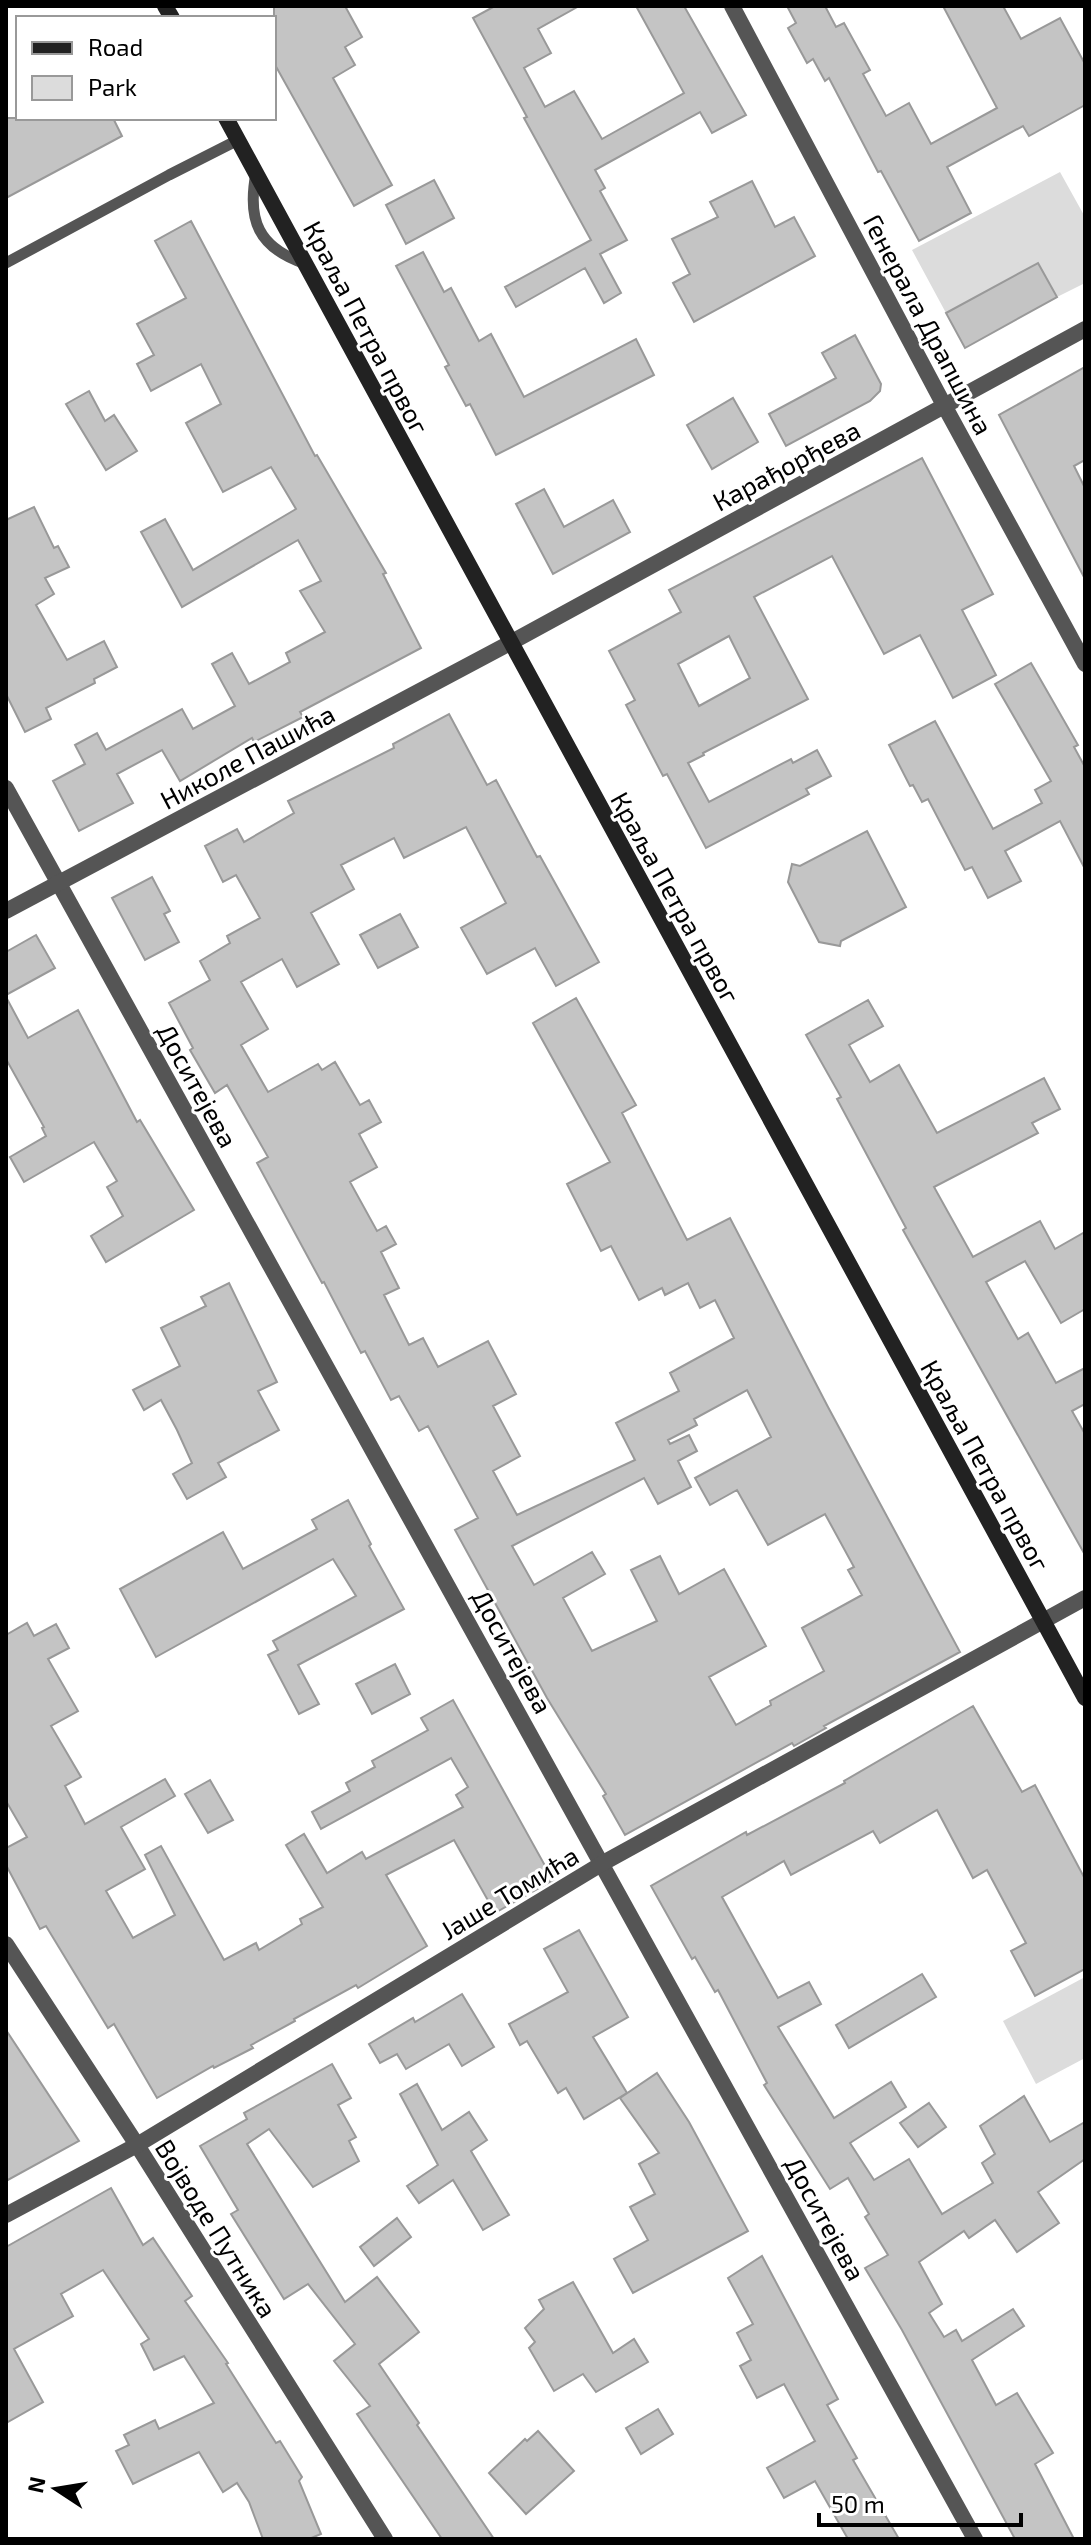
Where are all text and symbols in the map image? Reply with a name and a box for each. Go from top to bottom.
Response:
legend [16,16,276,120]
text: Road [88,32,143,61]
text: Park [88,72,137,101]
street label: Генерала Драпшина [858,209,1000,439]
street label: Краља Петра првог [298,215,436,439]
street label: Карађорђева [707,413,865,518]
street label: Николе Пашића [154,697,340,815]
street label: Краља Петра првог [605,786,747,1008]
street label: Доситејева [151,1018,245,1152]
street label: Краља Петра првог [915,1354,1057,1576]
street label: Доситејева [466,1584,560,1718]
street label: Јаше Томића [434,1839,584,1945]
street label: Војводе Путника [149,2133,284,2323]
street label: Доситејева [779,2151,873,2285]
north arrow [16,2449,96,2529]
text: N [21,2474,50,2495]
scale bar [819,2477,1021,2527]
text: 50 m [831,2489,885,2518]

